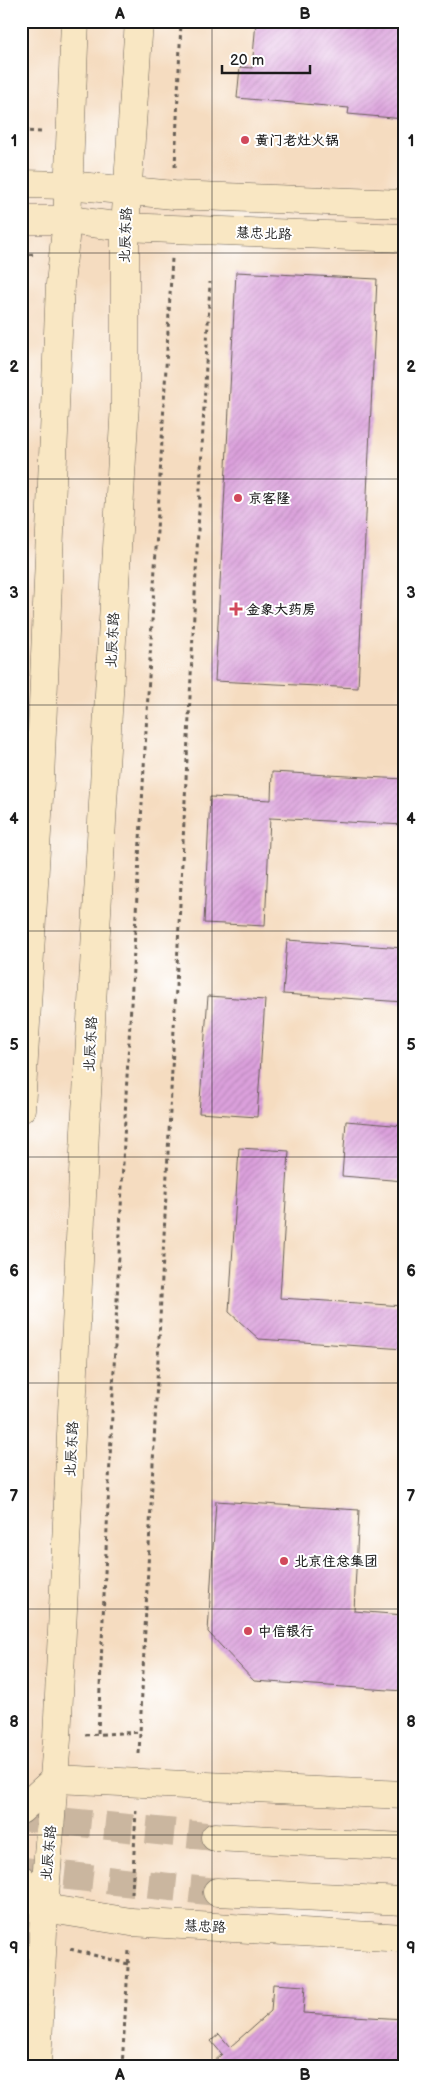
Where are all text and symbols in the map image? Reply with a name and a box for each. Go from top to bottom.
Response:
text: A [114,5,125,24]
text: B [299,5,311,24]
scale bar [222,42,310,74]
text: 20 m [230,51,264,70]
text: 1 [11,132,17,151]
place label: 黄门老灶火锅 [255,132,339,149]
text: 1 [408,132,414,151]
marker: 黄门老灶火锅 [239,134,251,146]
street label: 北辰东路 [116,207,135,263]
street label: 慧忠北路 [236,224,292,243]
text: 2 [9,358,19,377]
text: 2 [406,358,416,377]
place label: 京客隆 [248,490,290,507]
marker: 京客隆 [232,492,244,504]
text: 3 [9,584,19,603]
text: 3 [406,584,416,603]
place label: 金象大药房 [246,601,316,618]
marker: 金象大药房 [230,603,242,615]
street label: 北辰东路 [103,612,122,668]
text: 4 [9,810,19,829]
text: 4 [406,810,416,829]
street label: 北辰东路 [81,1016,100,1072]
text: 5 [9,1036,19,1055]
text: 5 [406,1036,416,1055]
text: 6 [9,1262,19,1281]
text: 6 [406,1262,416,1281]
street label: 北辰东路 [62,1421,81,1477]
text: 7 [10,1487,19,1506]
text: 7 [407,1487,416,1506]
place label: 北京住总集团 [294,1553,378,1570]
marker: 北京住总集团 [278,1555,290,1567]
place label: 中信银行 [258,1623,314,1640]
marker: 中信银行 [242,1625,254,1637]
text: 8 [9,1713,19,1732]
text: 8 [406,1713,416,1732]
street label: 北辰东路 [38,1824,59,1882]
street label: 慧忠路 [184,1917,226,1936]
text: 9 [9,1939,19,1958]
text: 9 [406,1939,416,1958]
text: A [114,2066,125,2085]
text: B [299,2066,311,2085]

